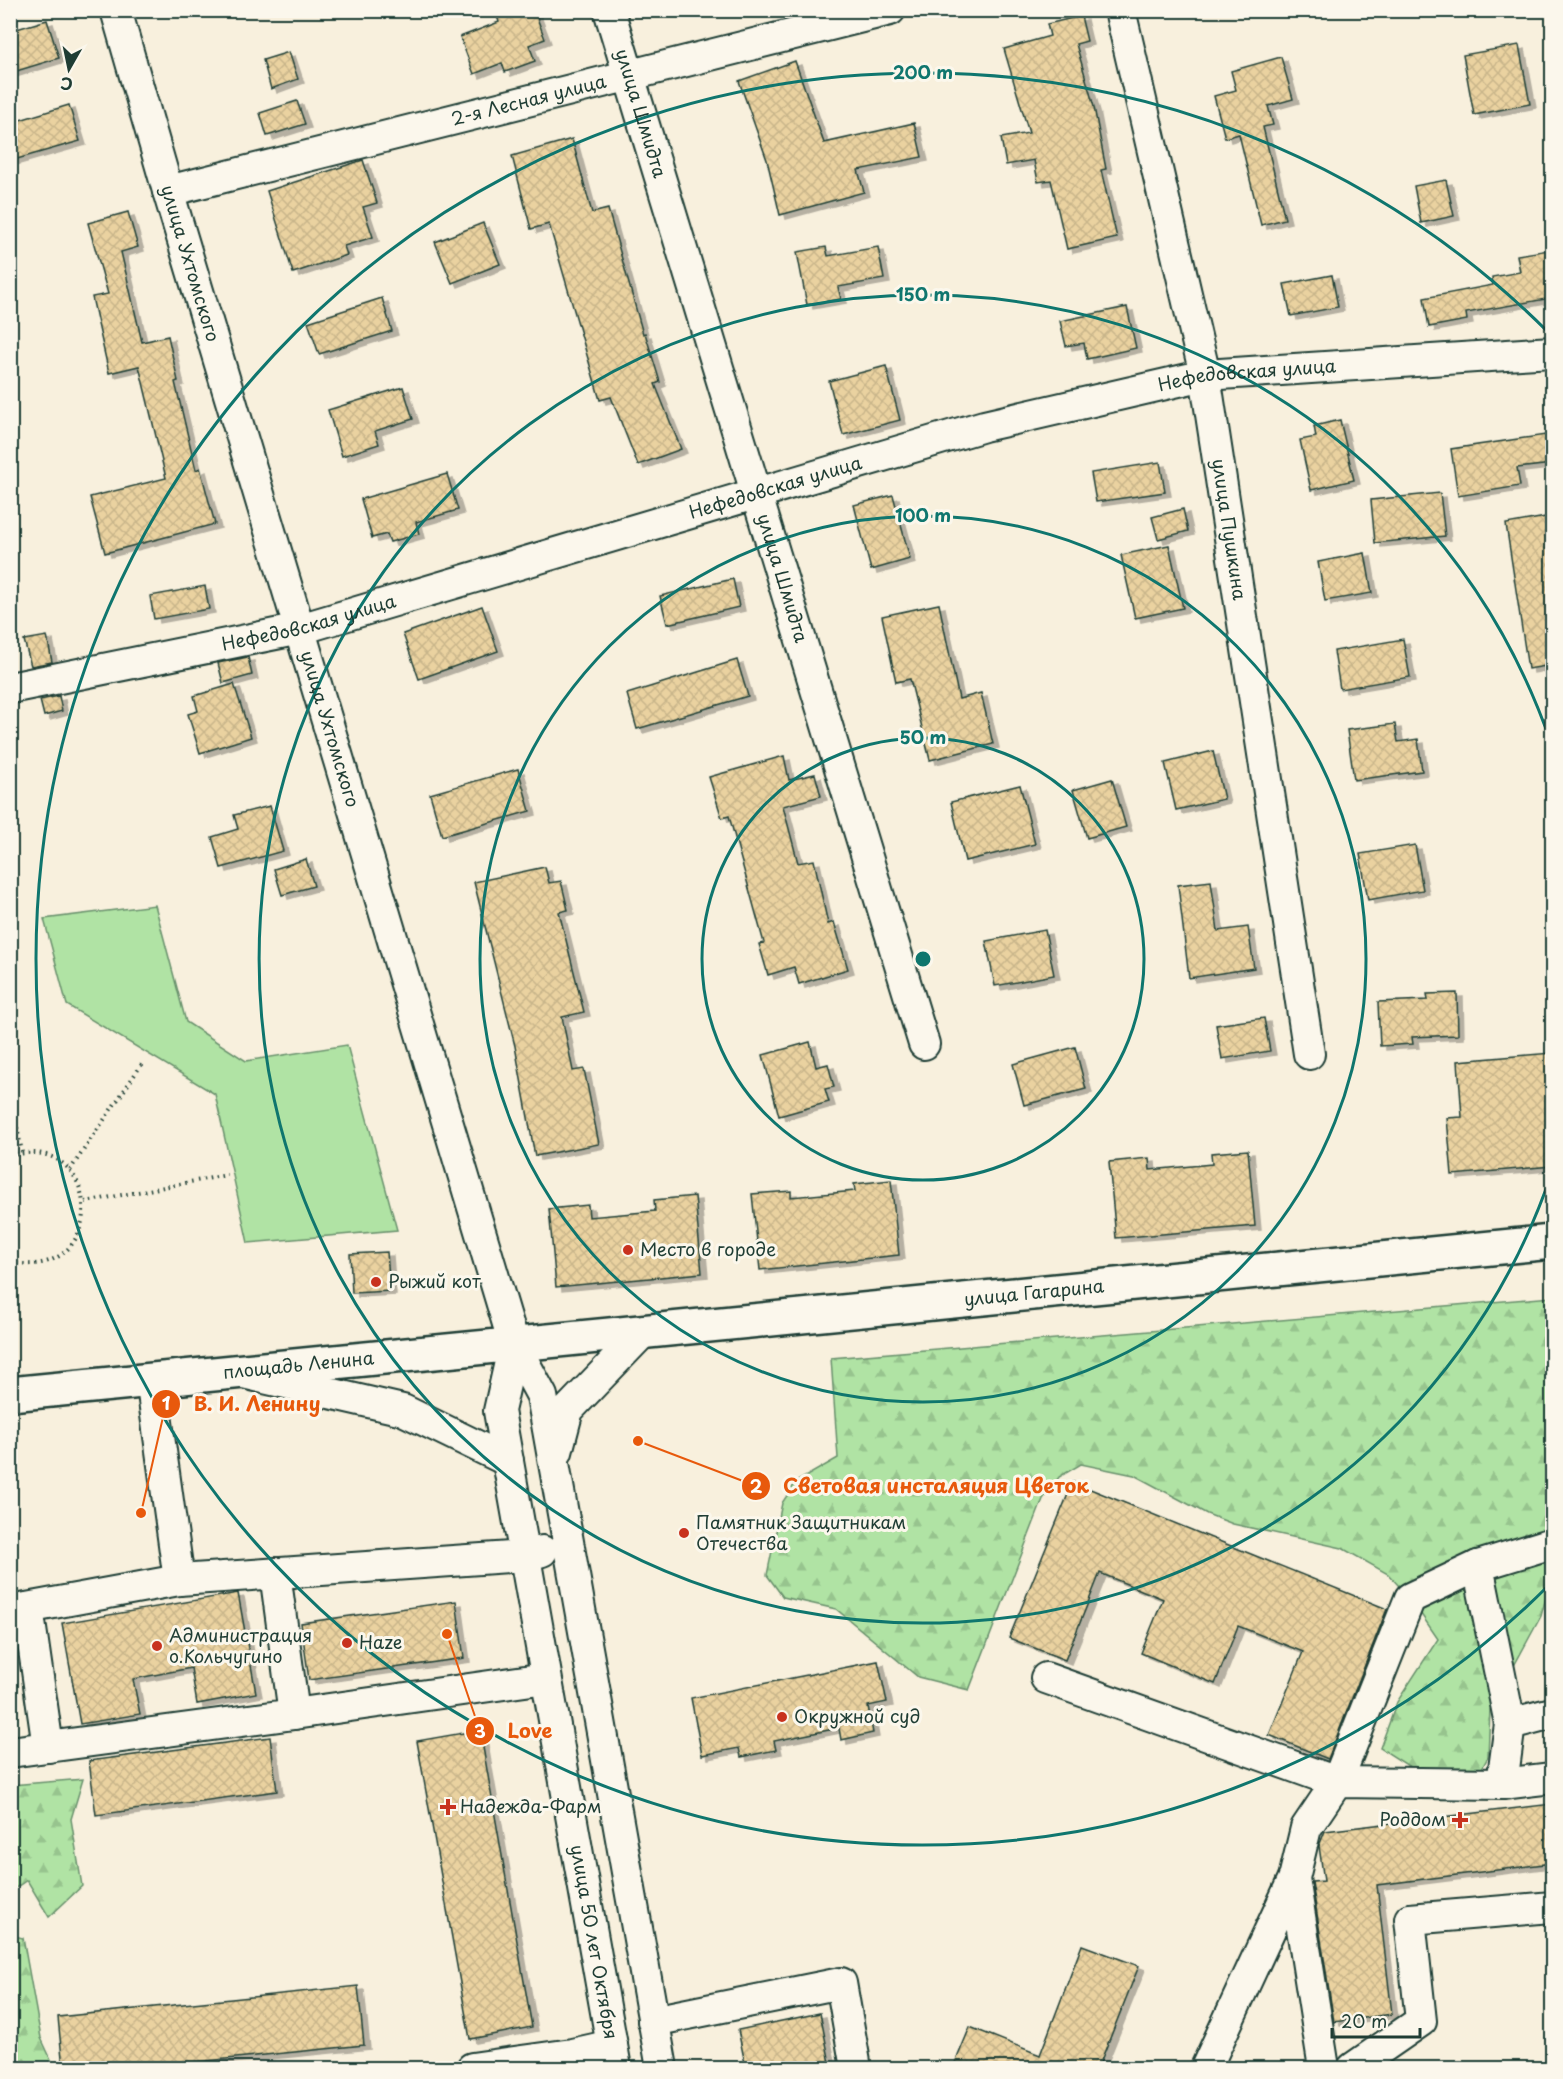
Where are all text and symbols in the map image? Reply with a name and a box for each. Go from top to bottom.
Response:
north arrow [39,39,99,99]
street label: улица Шмидта [610,45,674,181]
text: 200 m [893,58,953,85]
street label: 2-я Лесная улица [448,67,609,131]
text: С [59,72,74,98]
street label: улица Ухтомского [155,182,227,345]
text: 150 m [896,280,950,307]
street label: Нефедовская улица [1155,351,1337,397]
street label: Нефедовская улица [686,448,865,525]
street label: улица Пушкина [1206,457,1254,603]
text: 100 m [895,501,951,528]
street label: улица Шмидта [751,510,816,646]
street label: Нефедовская улица [219,586,399,657]
street label: улица Ухтомского [295,647,367,810]
text: 50 m [900,723,946,750]
centre of rings [913,949,933,969]
place label: Место в городе [640,1235,776,1262]
marker: Место в городе [621,1243,635,1257]
place label: Рыжий кот [388,1267,481,1294]
street label: улица Гагарина [963,1271,1106,1312]
marker: Рыжий кот [369,1275,383,1289]
street label: площадь Ленина [222,1343,376,1385]
callout: В. И. Ленину [151,1385,333,1423]
text: В. И. Ленину [194,1388,320,1418]
text: 1 [162,1389,171,1416]
callout: Световая инсталяция Цветок [741,1467,1101,1505]
text: Световая инсталяция Цветок [783,1470,1089,1500]
text: 2 [750,1472,763,1499]
place label: Памятник Защитникам Отечества [696,1508,907,1556]
marker: Памятник Защитникам Отечества [677,1526,691,1540]
place label: Администрация о.Кольчугино [169,1621,312,1669]
place label: Haze [359,1628,402,1655]
marker: Haze [340,1636,354,1650]
marker: Администрация о.Кольчугино [150,1639,164,1653]
place label: Окружной суд [794,1702,920,1729]
marker: Окружной суд [775,1710,789,1724]
callout: Love [465,1712,564,1750]
text: Love [508,1715,553,1745]
text: 3 [474,1717,486,1744]
place label: Надежда-Фарм [460,1792,602,1819]
marker: Надежда-Фарм [441,1800,455,1814]
place label: Роддом [1379,1805,1446,1832]
marker: Роддом [1451,1811,1469,1829]
street label: улица 50 лет Октября [564,1842,626,2041]
scale bar [1332,2001,1420,2039]
text: 20 m [1341,2007,1387,2034]

